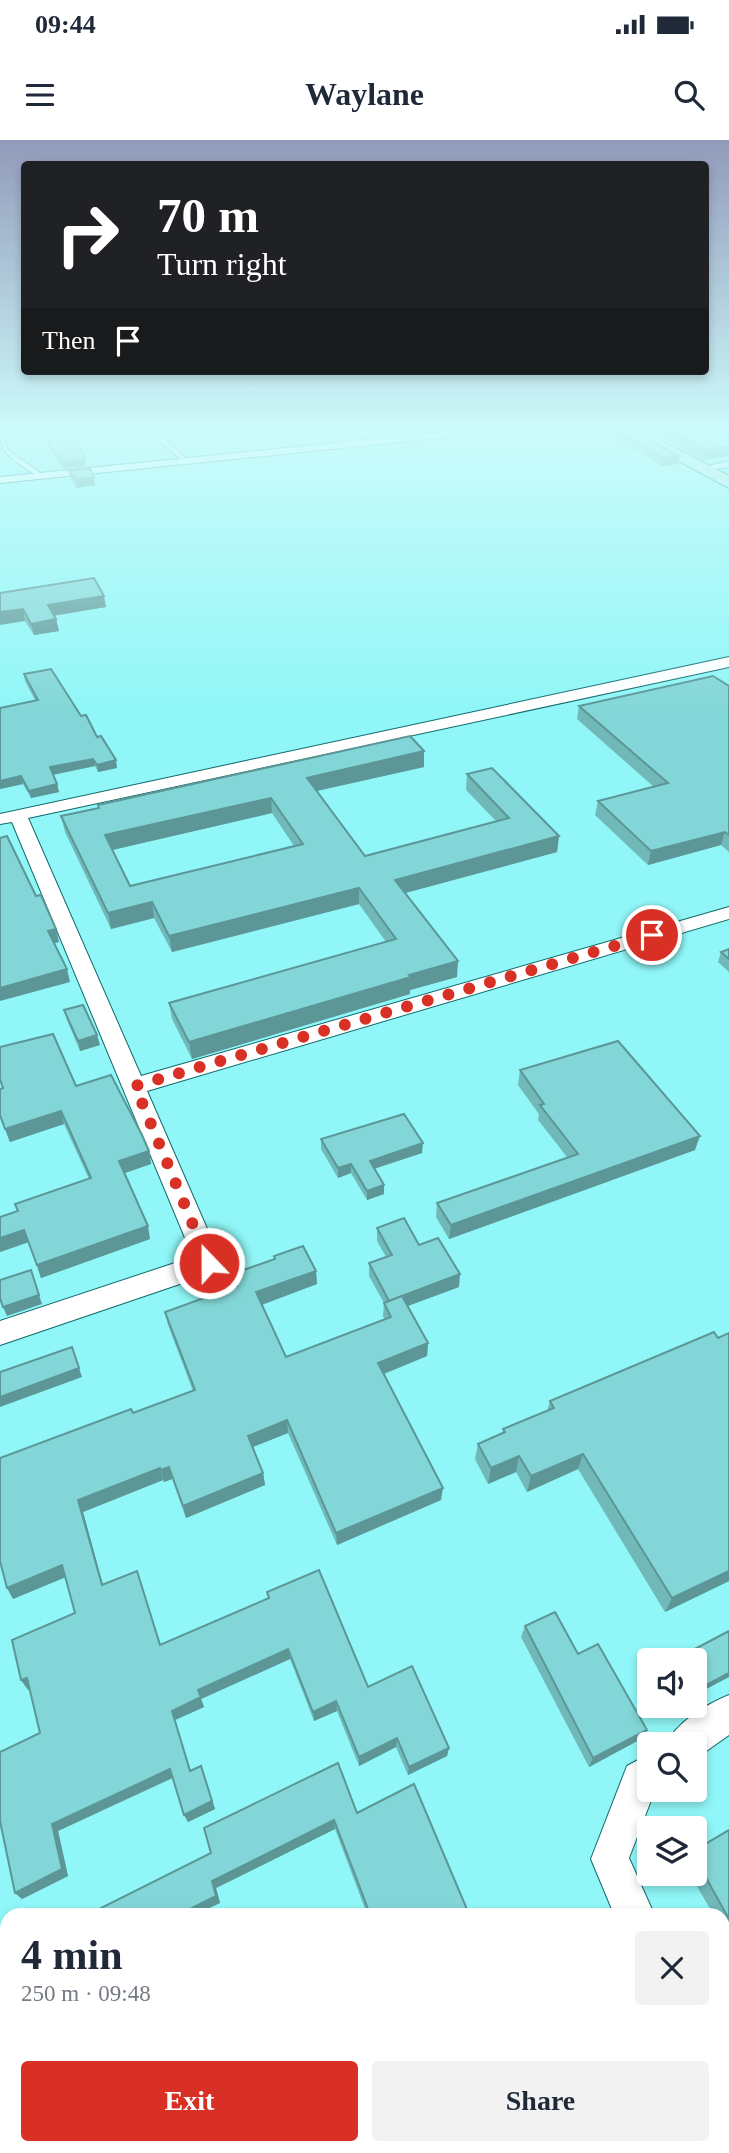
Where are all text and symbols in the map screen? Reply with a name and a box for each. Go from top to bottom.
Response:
text: 09:44 [35,10,96,39]
icon: menu [21,76,59,114]
text: Waylane [305,76,424,112]
icon: search [670,76,708,114]
text: 70 m [157,188,259,243]
icon: right [42,189,133,280]
text: Turn right [157,246,287,282]
icon: arrive [109,322,147,360]
text: Then [42,326,95,355]
pin [622,905,682,965]
icon: arrive [633,916,671,954]
position arrow [172,1226,246,1300]
map controls [637,1648,707,1886]
button: sound [637,1648,707,1718]
button: search [637,1732,707,1802]
button: layers [637,1816,707,1886]
button: close [635,1931,709,2005]
text: 4 min [21,1932,123,1978]
text: 250 m · 09:48 [21,1981,151,2006]
button: Exit [21,2061,358,2141]
button: Share [372,2061,709,2141]

